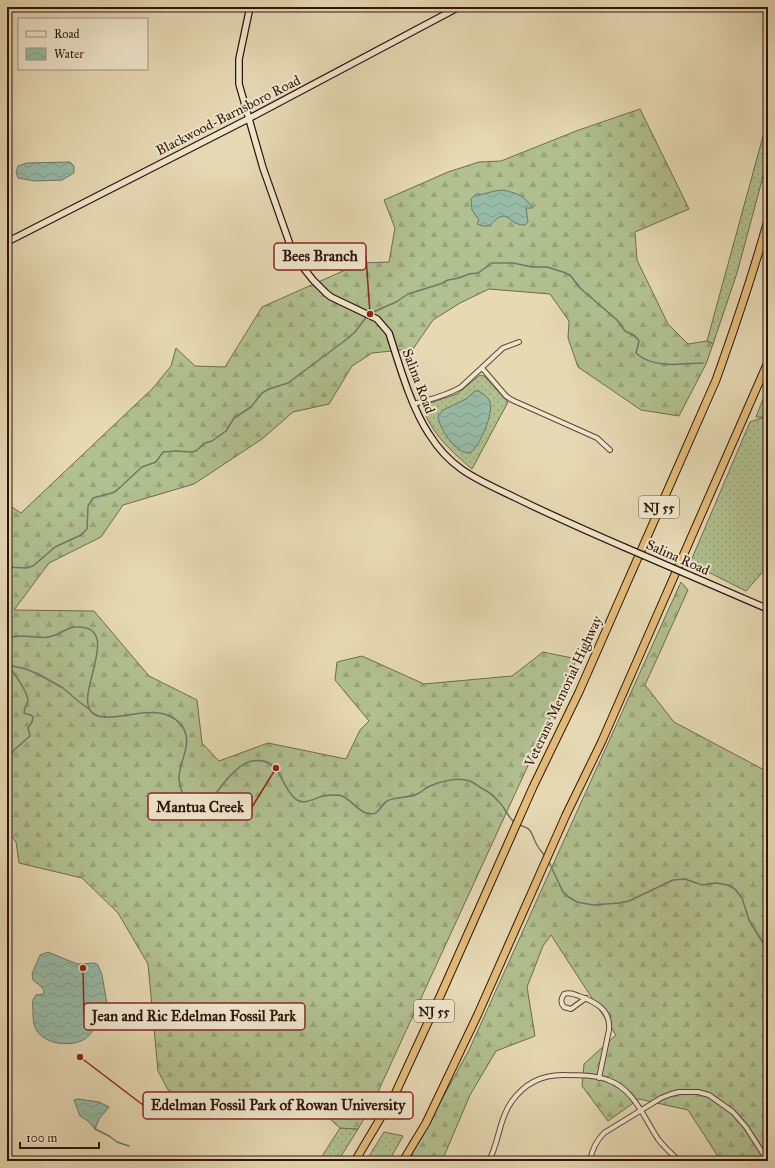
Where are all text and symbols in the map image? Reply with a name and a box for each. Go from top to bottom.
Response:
legend [18,18,148,70]
text: Road [54,27,80,41]
text: Water [54,47,84,61]
street label: Blackwood-Barnsboro Road [153,72,303,159]
callout: Bees Branch [274,243,366,270]
text: Bees Branch [282,247,359,265]
street label: Salina Road [398,346,439,416]
road number: NJ 55 [639,496,679,518]
street label: Salina Road [643,536,712,579]
street label: Veterans Memorial Highway [521,613,606,770]
callout: Mantua Creek [148,793,252,820]
text: Mantua Creek [156,798,245,816]
road number: NJ 55 [414,1000,454,1022]
callout: Jean and Ric Edelman Fossil Park [84,1003,305,1030]
text: Jean and Ric Edelman Fossil Park [90,1007,297,1026]
callout: Edelman Fossil Park of Rowan University [143,1092,413,1119]
text: Edelman Fossil Park of Rowan University [151,1096,406,1115]
scale bar [20,1124,99,1150]
text: 100 m [26,1131,57,1145]

